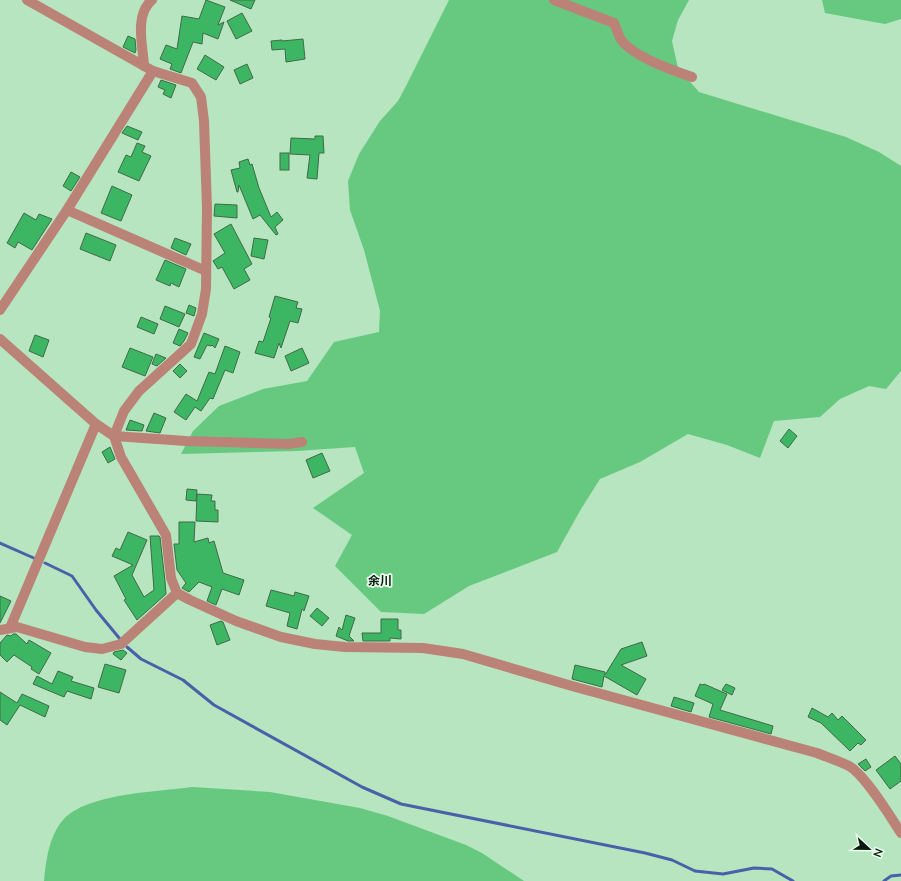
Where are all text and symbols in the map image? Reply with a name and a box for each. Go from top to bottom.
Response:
district label: 余川 [368,573,392,588]
north arrow [849,829,889,869]
text: N [870,846,886,859]

